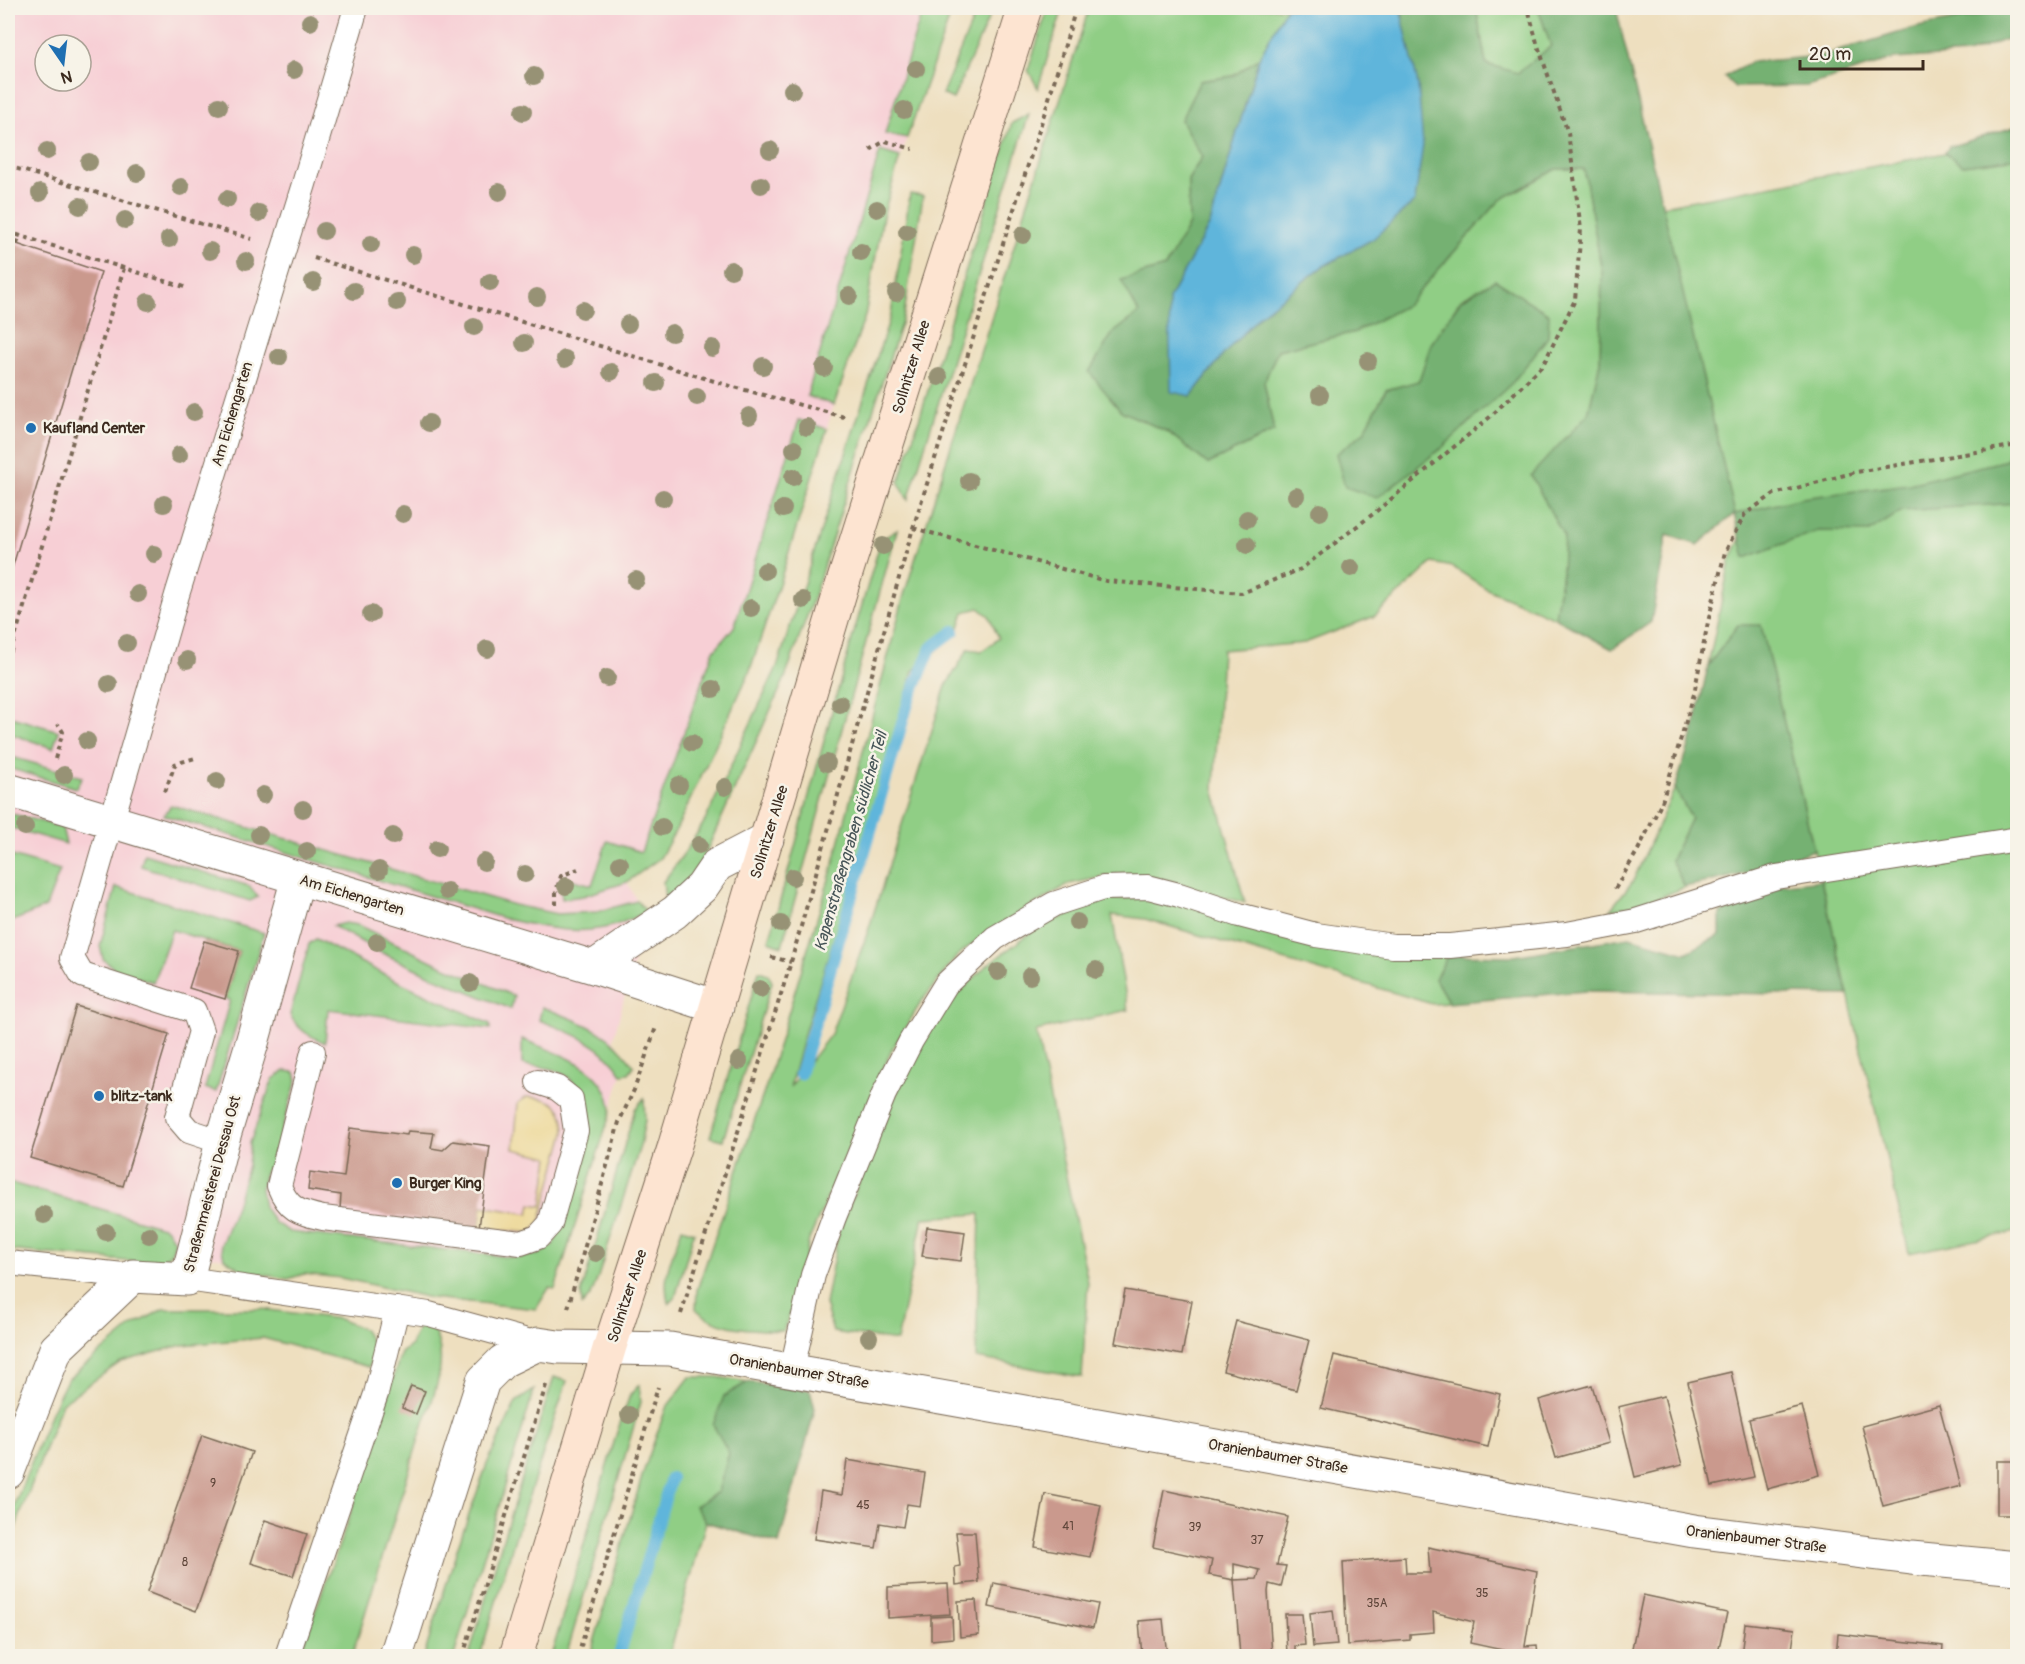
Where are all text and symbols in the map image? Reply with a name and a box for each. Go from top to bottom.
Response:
north arrow [33,33,93,93]
scale bar [1800,33,1923,71]
text: 20 m [1809,43,1851,66]
text: N [59,66,74,88]
street label: Sollnitzer Allee [888,318,935,416]
street label: Am Eichengarten [208,360,257,469]
place label: Kaufland Center [43,419,146,438]
marker: Kaufland Center [24,421,38,435]
water label: Kapenstraßengraben südlicher Teil [810,727,893,953]
street label: Sollnitzer Allee [746,783,793,881]
street label: Am Eichengarten [297,871,406,920]
place label: blitz-tank [111,1087,173,1106]
marker: blitz-tank [92,1089,106,1103]
street label: Straßenmeisterei Dessau Ost [180,1092,246,1275]
place label: Burger King [409,1174,482,1193]
marker: Burger King [390,1176,404,1190]
street label: Sollnitzer Allee [604,1247,652,1345]
street label: Oranienbaumer Straße [728,1350,871,1393]
street label: Oranienbaumer Straße [1207,1435,1350,1478]
house number: 9 [210,1476,216,1491]
house number: 45 [856,1498,870,1513]
house number: 41 [1062,1519,1074,1534]
house number: 39 [1189,1520,1201,1535]
street label: Oranienbaumer Straße [1685,1521,1828,1558]
house number: 37 [1250,1533,1264,1548]
house number: 8 [182,1555,188,1570]
house number: 35 [1475,1586,1489,1601]
house number: 35A [1367,1596,1388,1611]

